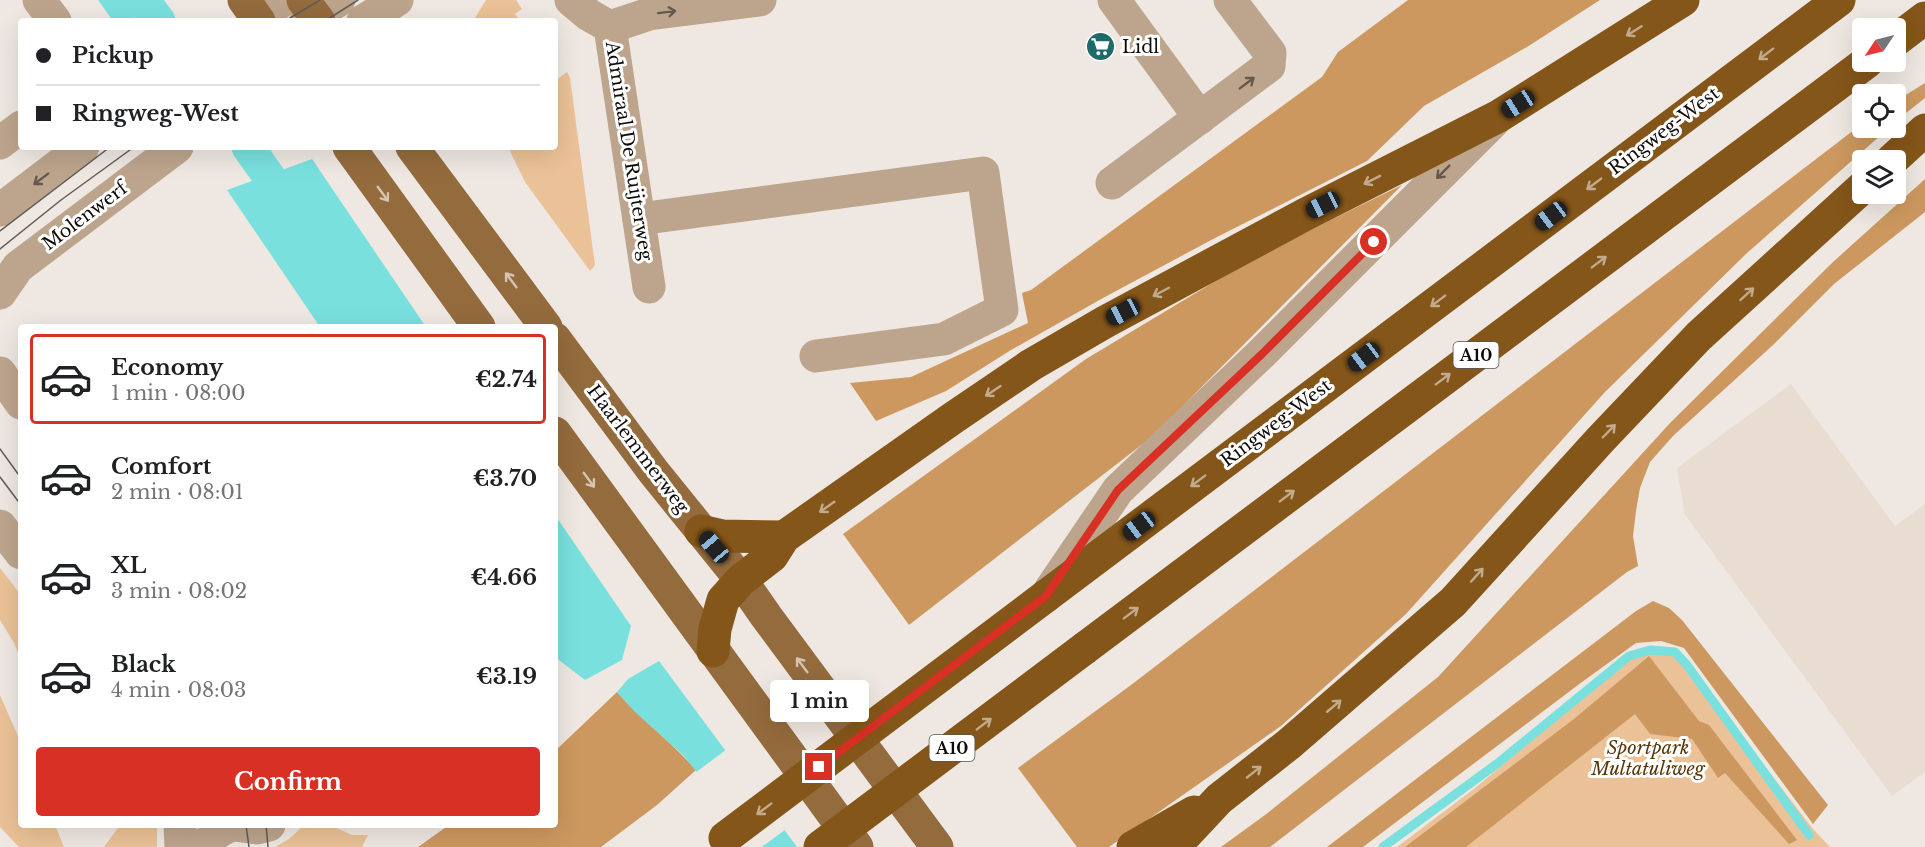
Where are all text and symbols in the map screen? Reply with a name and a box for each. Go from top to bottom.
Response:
one-way arrow [656,7,676,18]
north arrow [1852,18,1906,72]
map controls [1852,18,1906,204]
one-way arrow [1626,26,1643,38]
supermarket icon: Lidl [1085,31,1117,63]
place label: Lidl [1122,36,1159,58]
street label: Admiraal De Ruijterweg [601,39,657,262]
text: Pickup [72,42,154,69]
one-way arrow [1759,48,1775,60]
one-way arrow [1238,76,1254,89]
street label: Ringweg-West [1605,82,1724,180]
button: locate [1852,84,1906,138]
car [1498,87,1538,121]
text: Ringweg-West [72,100,239,127]
button: layers [1852,150,1906,204]
one-way arrow [1436,165,1451,180]
one-way arrow [34,172,50,185]
street label: Molenwerf [38,175,134,255]
one-way arrow [1364,175,1382,186]
one-way arrow [1586,178,1602,190]
one-way arrow [377,186,389,202]
car [1303,189,1343,221]
car [1531,198,1571,234]
route start [1360,228,1387,255]
one-way arrow [1591,256,1607,268]
one-way arrow [505,272,518,288]
one-way arrow [1152,287,1170,298]
one-way arrow [1739,287,1754,301]
one-way arrow [1430,294,1446,307]
car [1103,296,1143,328]
car [1344,339,1384,375]
road number: A10 [1454,342,1498,368]
icon: car [39,352,93,406]
text: Economy [111,354,223,381]
text: €2.74 [475,366,537,393]
one-way arrow [1435,373,1451,385]
street label: Ringweg-West [1217,374,1336,472]
street label: Haarlemmerweg [583,380,694,518]
text: 1 min · 08:00 [111,381,246,405]
one-way arrow [985,385,1002,397]
one-way arrow [1602,423,1616,438]
icon: car [39,451,93,505]
text: Comfort [111,453,211,480]
text: €3.70 [473,465,537,492]
one-way arrow [583,472,595,488]
one-way arrow [1191,475,1207,488]
text: 2 min · 08:01 [111,480,244,504]
one-way arrow [1279,490,1295,502]
one-way arrow [819,501,836,513]
car [1119,508,1159,544]
car [696,527,732,567]
icon: car [39,550,93,604]
text: XL [111,552,146,579]
text: €4.66 [471,564,537,591]
one-way arrow [1470,568,1484,583]
text: 3 min · 08:02 [111,579,247,603]
one-way arrow [1123,607,1139,619]
icon: car [39,649,93,703]
text: Black [111,651,176,678]
one-way arrow [796,658,809,674]
text: €3.19 [476,663,537,690]
text: 4 min · 08:03 [111,678,246,702]
callout: 1 min [770,680,868,722]
text: 1 min [791,689,848,713]
one-way arrow [1326,699,1341,713]
one-way arrow [976,717,992,730]
road number: A10 [930,735,974,761]
park label: Sportpark Multatuliweg [1590,737,1706,780]
button: Confirm [36,747,540,816]
route end [805,753,832,780]
one-way arrow [1246,765,1262,778]
one-way arrow [757,802,773,815]

